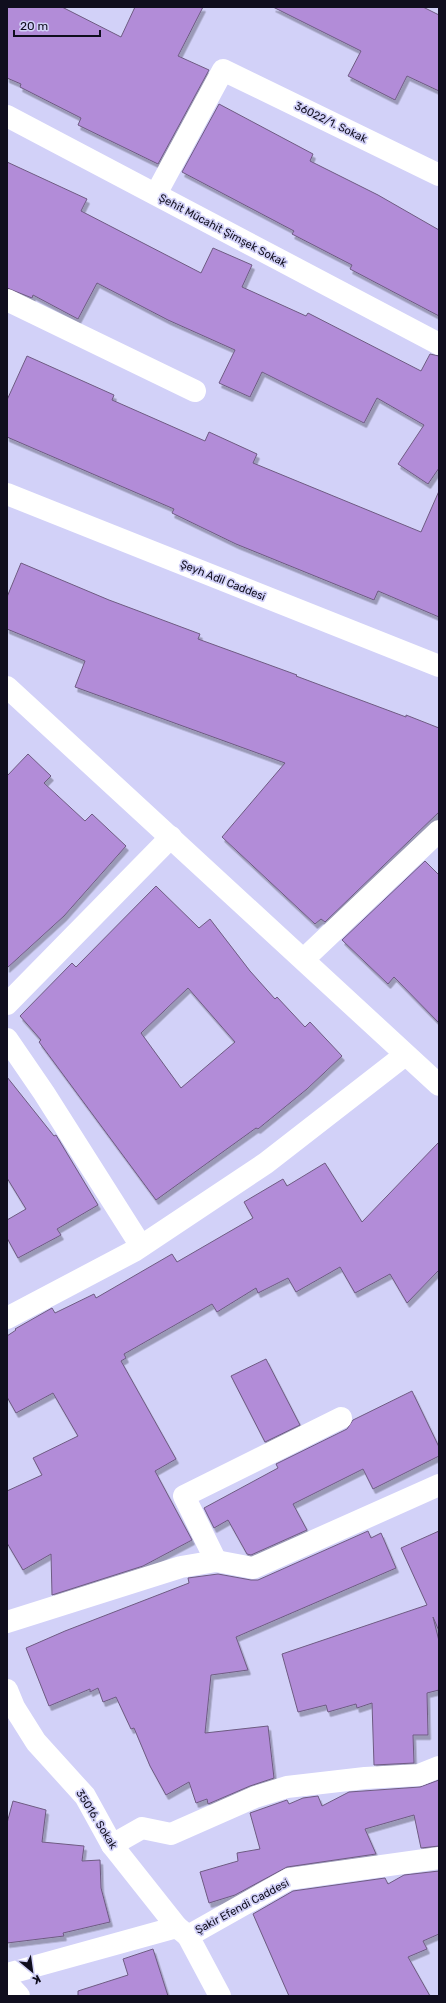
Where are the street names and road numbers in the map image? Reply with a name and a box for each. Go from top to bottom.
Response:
street label: 36022/1. Sokak [292,99,369,146]
street label: Şehit Mücahit Şimşek Sokak [157,191,289,270]
street label: Şeyh Adil Caddesi [178,557,267,603]
street label: 35016. Sokak [73,1787,120,1852]
street label: Şakir Efendi Caddesi [193,1876,291,1937]

